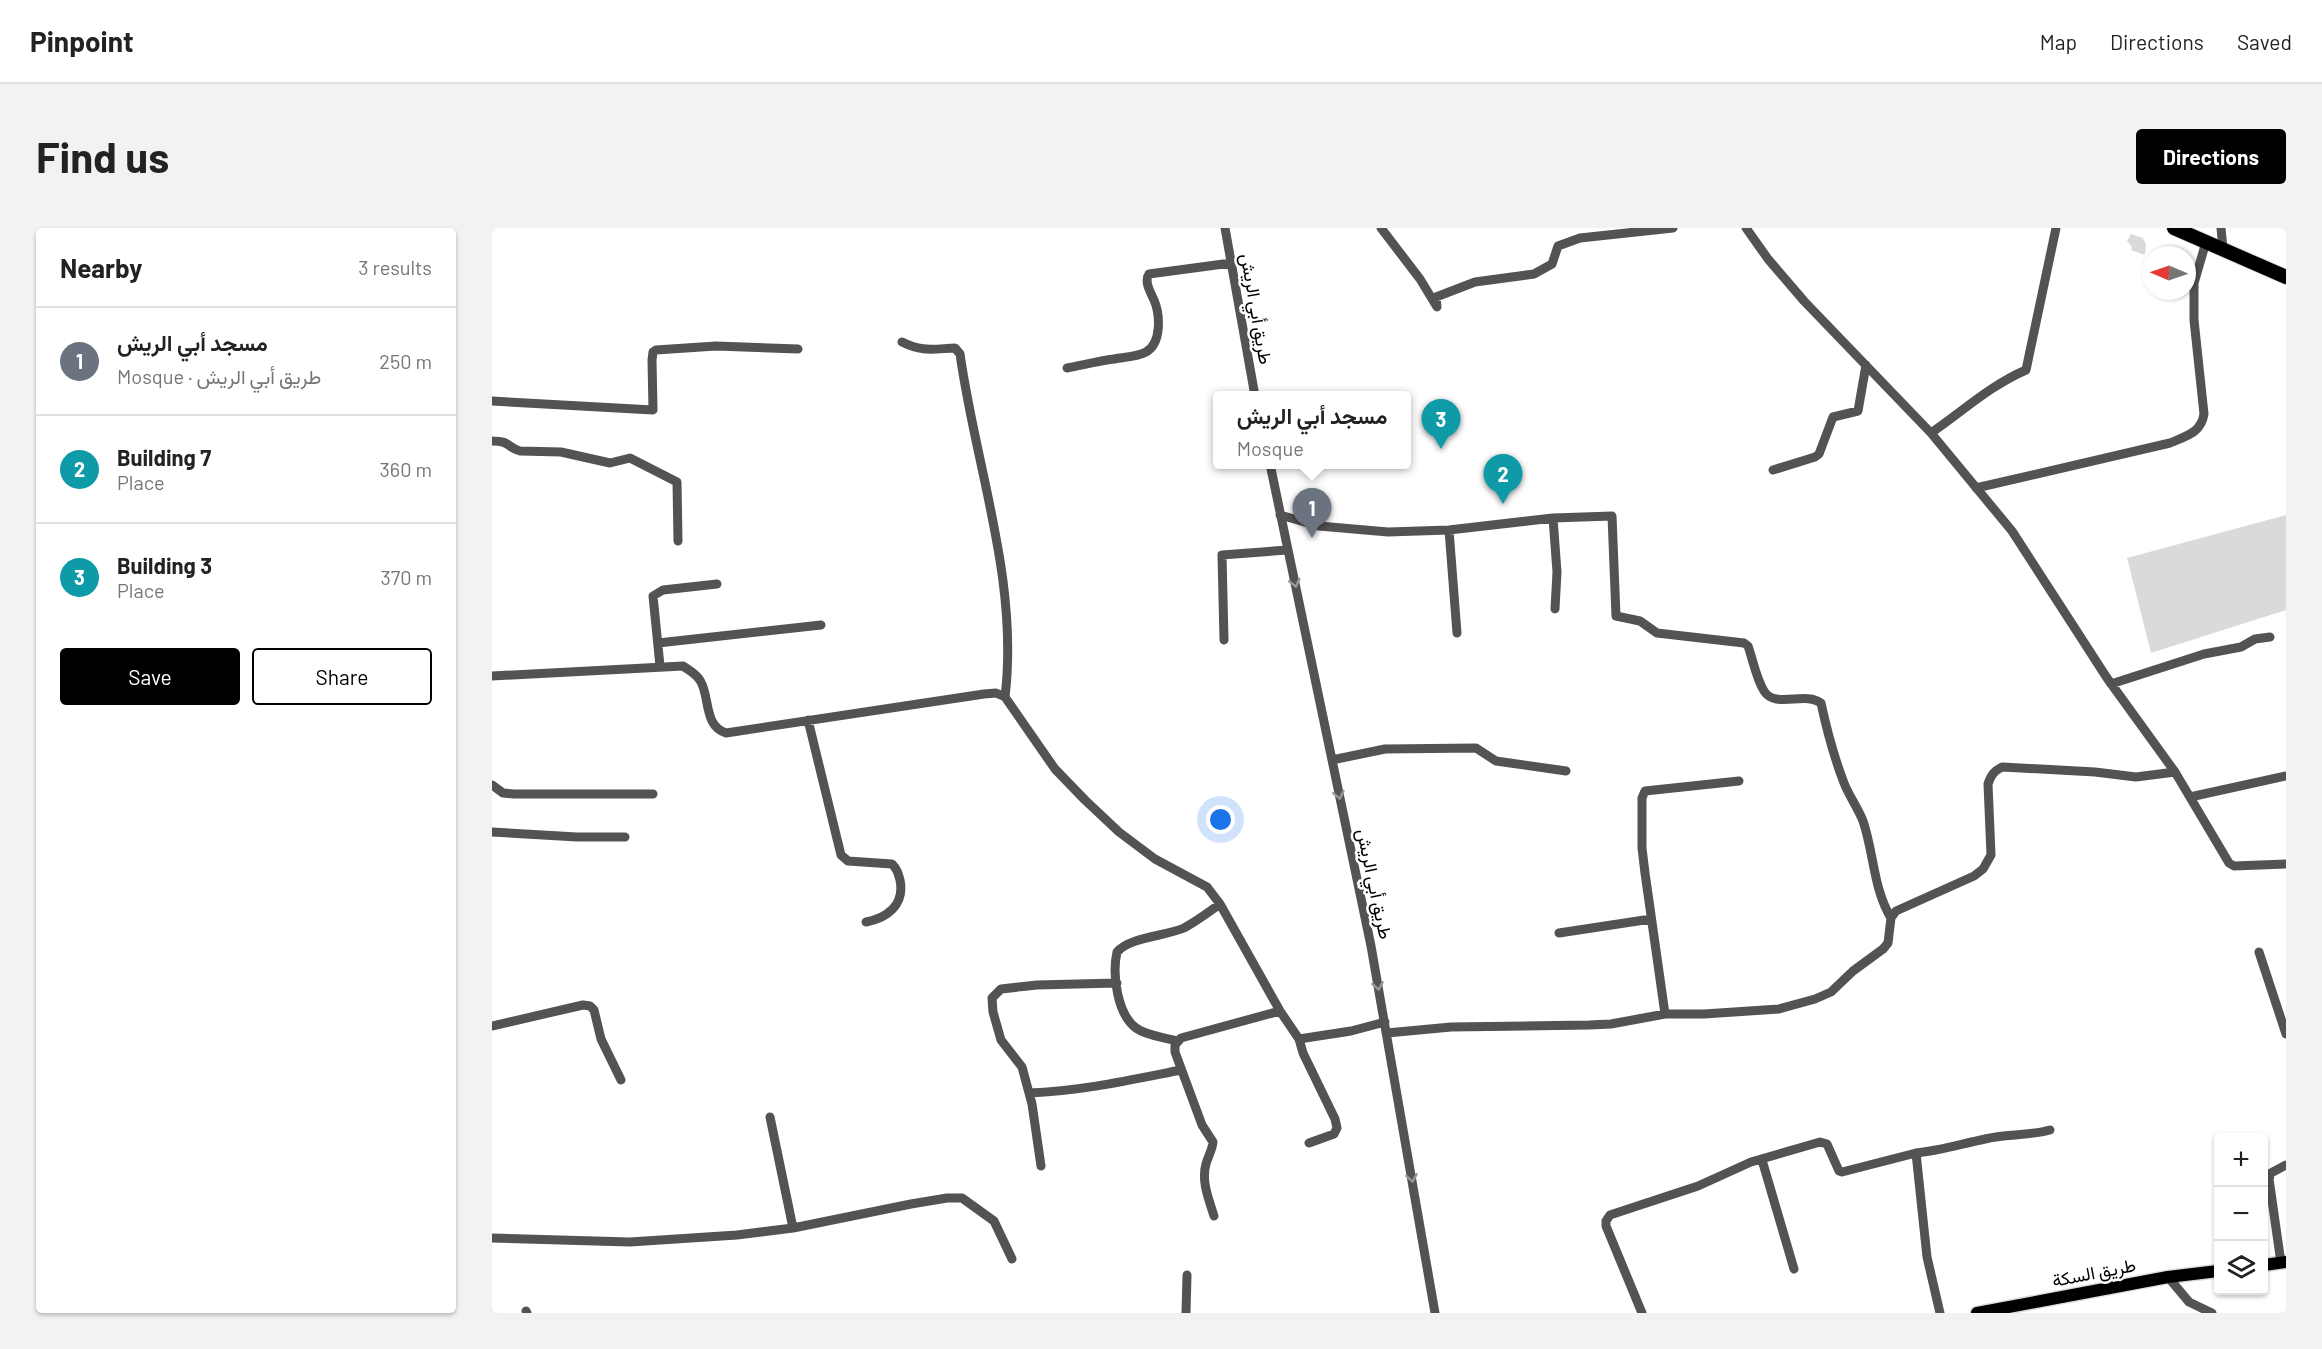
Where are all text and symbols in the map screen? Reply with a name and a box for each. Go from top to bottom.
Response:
text: Pinpoint [30,24,134,58]
text: Map [2040,29,2077,54]
text: Directions [2110,29,2204,54]
text: Saved [2237,29,2292,54]
button: Directions [2136,129,2286,184]
text: Find us [36,131,169,181]
north arrow [2142,246,2196,300]
text: Nearby [60,252,142,283]
street label: طريق أبي الريش [1231,252,1278,367]
text: 3 results [358,255,432,279]
text: مسجد أبي الريش [117,329,268,355]
text: 1 [76,349,83,373]
text: 250 m [379,349,432,373]
text: Mosque · طريق أبي الريش [117,364,321,388]
popup [1213,391,1411,469]
pin: 3 [1422,400,1460,449]
text: مسجد أبي الريش [1237,402,1387,428]
text: Mosque [1237,436,1304,460]
text: Building 7 [117,444,211,470]
pin: 2 [1484,454,1522,504]
text: 2 [74,457,85,481]
text: 360 m [380,457,432,481]
text: Place [117,470,165,494]
pin: 1 [1292,488,1332,538]
text: Building 3 [117,552,212,578]
text: 3 [74,565,85,589]
text: 370 m [380,565,432,589]
text: Place [117,578,165,602]
one-way arrow [1288,578,1301,588]
button: Save [60,648,240,705]
button: Share [252,648,432,705]
one-way arrow [1332,789,1345,799]
your location [1206,805,1235,834]
street label: طريق أبي الريش [1348,827,1397,942]
one-way arrow [1371,981,1384,991]
map controls [2214,1133,2268,1295]
button: + [2214,1133,2268,1187]
one-way arrow [1405,1172,1418,1182]
button: − [2214,1187,2268,1241]
button: layers [2214,1241,2268,1295]
street label: طريق السكة [2050,1253,2138,1292]

